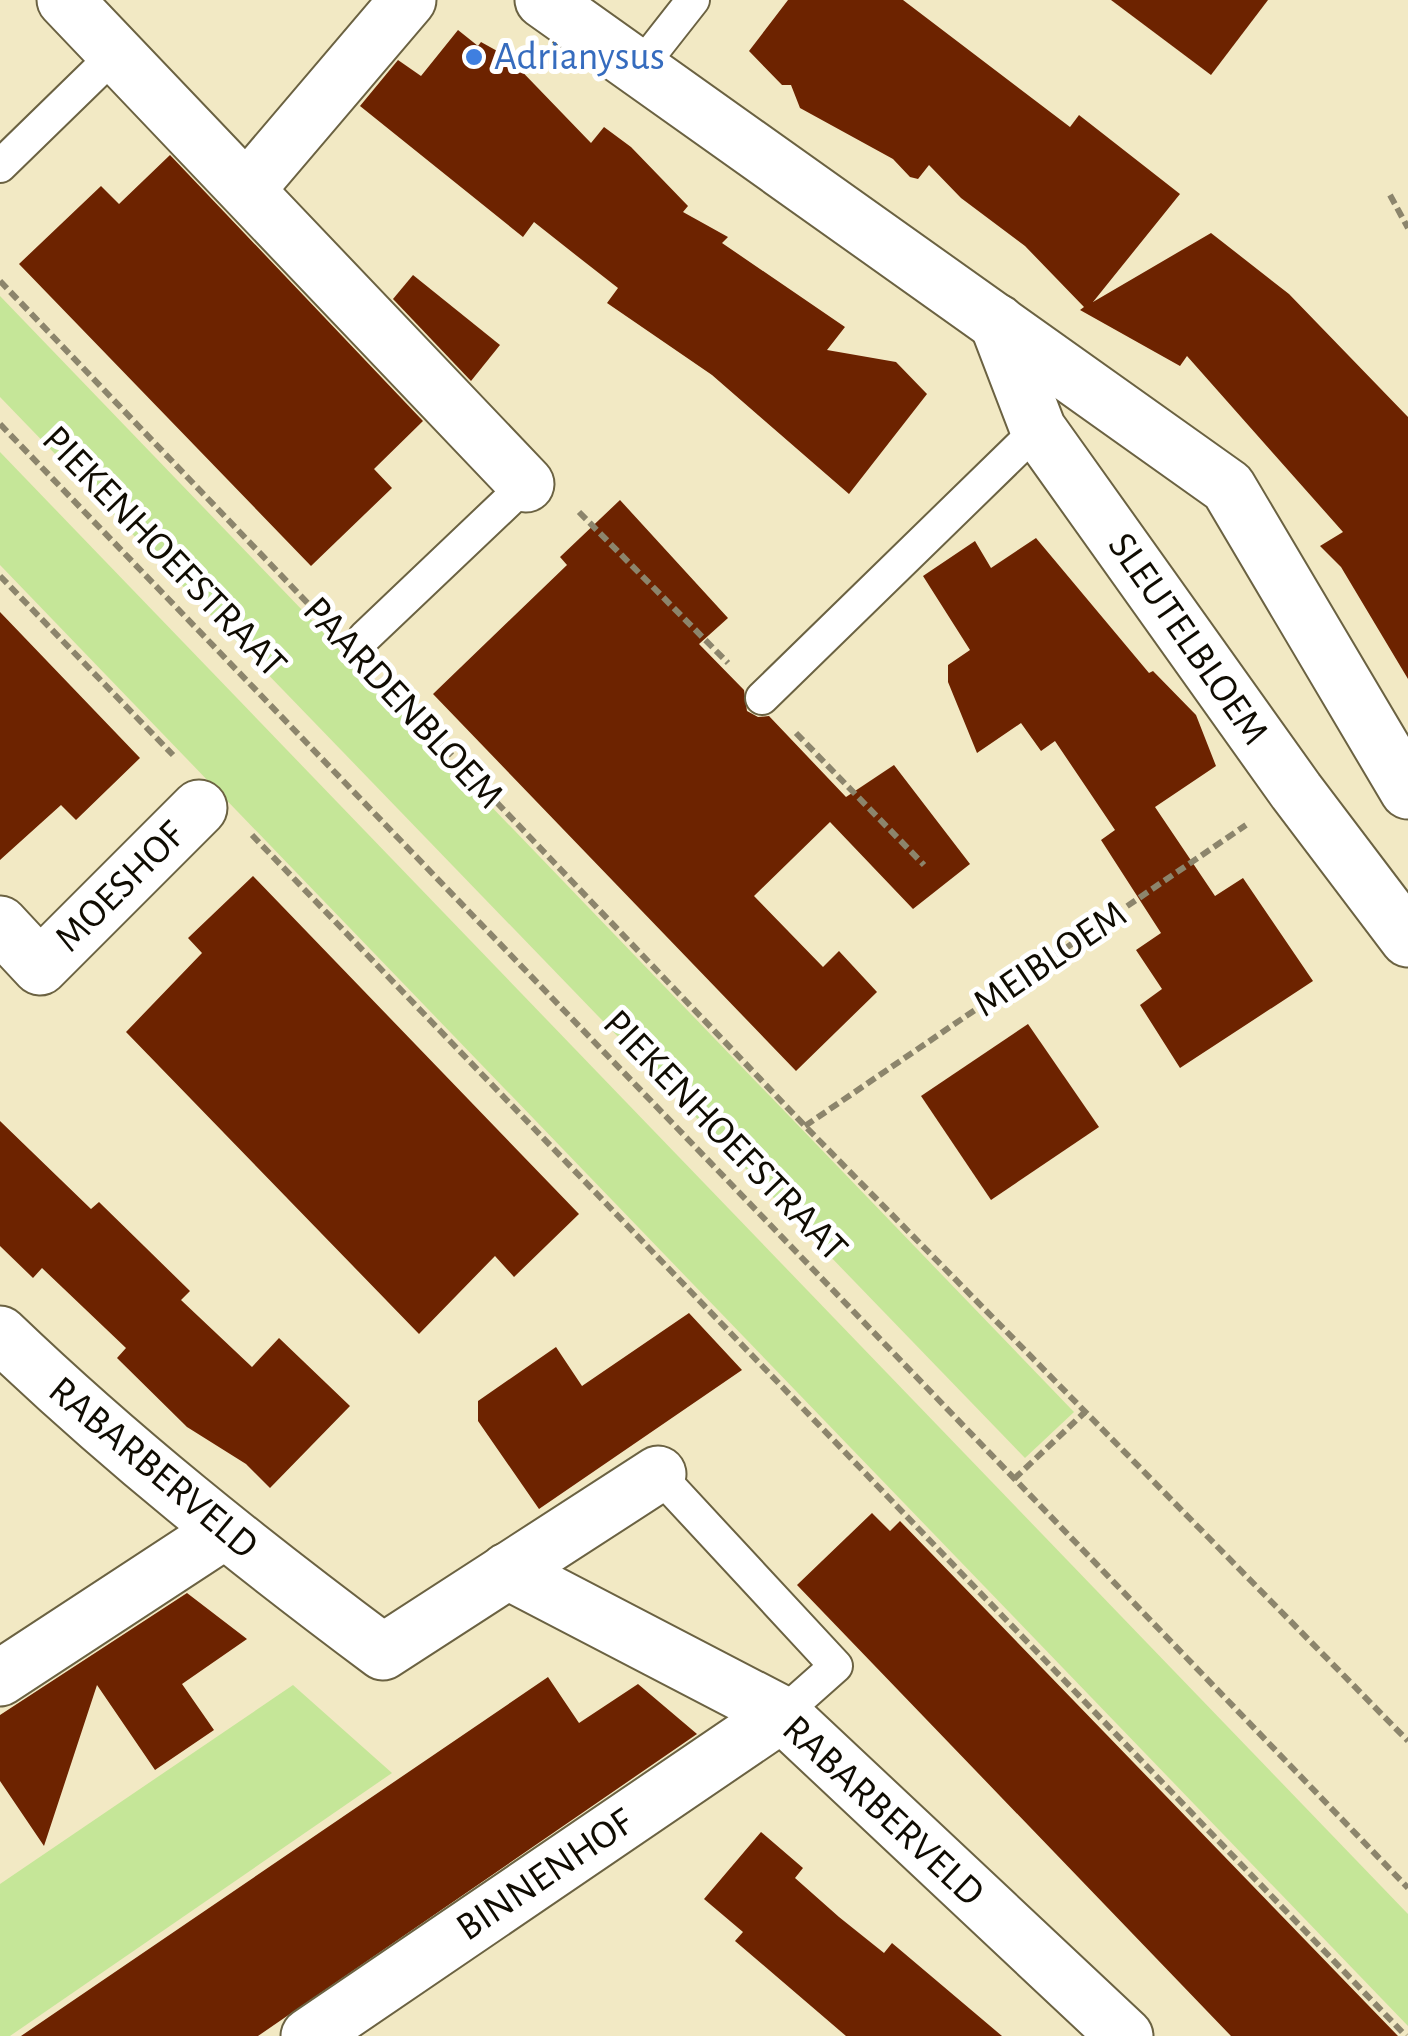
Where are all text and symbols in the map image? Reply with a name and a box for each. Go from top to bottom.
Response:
place label: Adrianysus [494,37,665,77]
marker: Adrianysus [463,46,485,68]
street label: PIEKENHOEFSTRAAT [34,419,294,685]
street label: SLEUTELBLOEM [1100,526,1276,752]
street label: PAARDENBLOEM [295,590,511,816]
street label: MOESHOF [48,814,193,959]
street label: MEIBLOEM [966,894,1134,1024]
street label: PIEKENHOEFSTRAAT [595,1003,855,1269]
street label: RABARBERVELD [41,1370,265,1566]
street label: RABARBERVELD [775,1708,991,1914]
street label: BINNENHOF [450,1801,641,1948]

